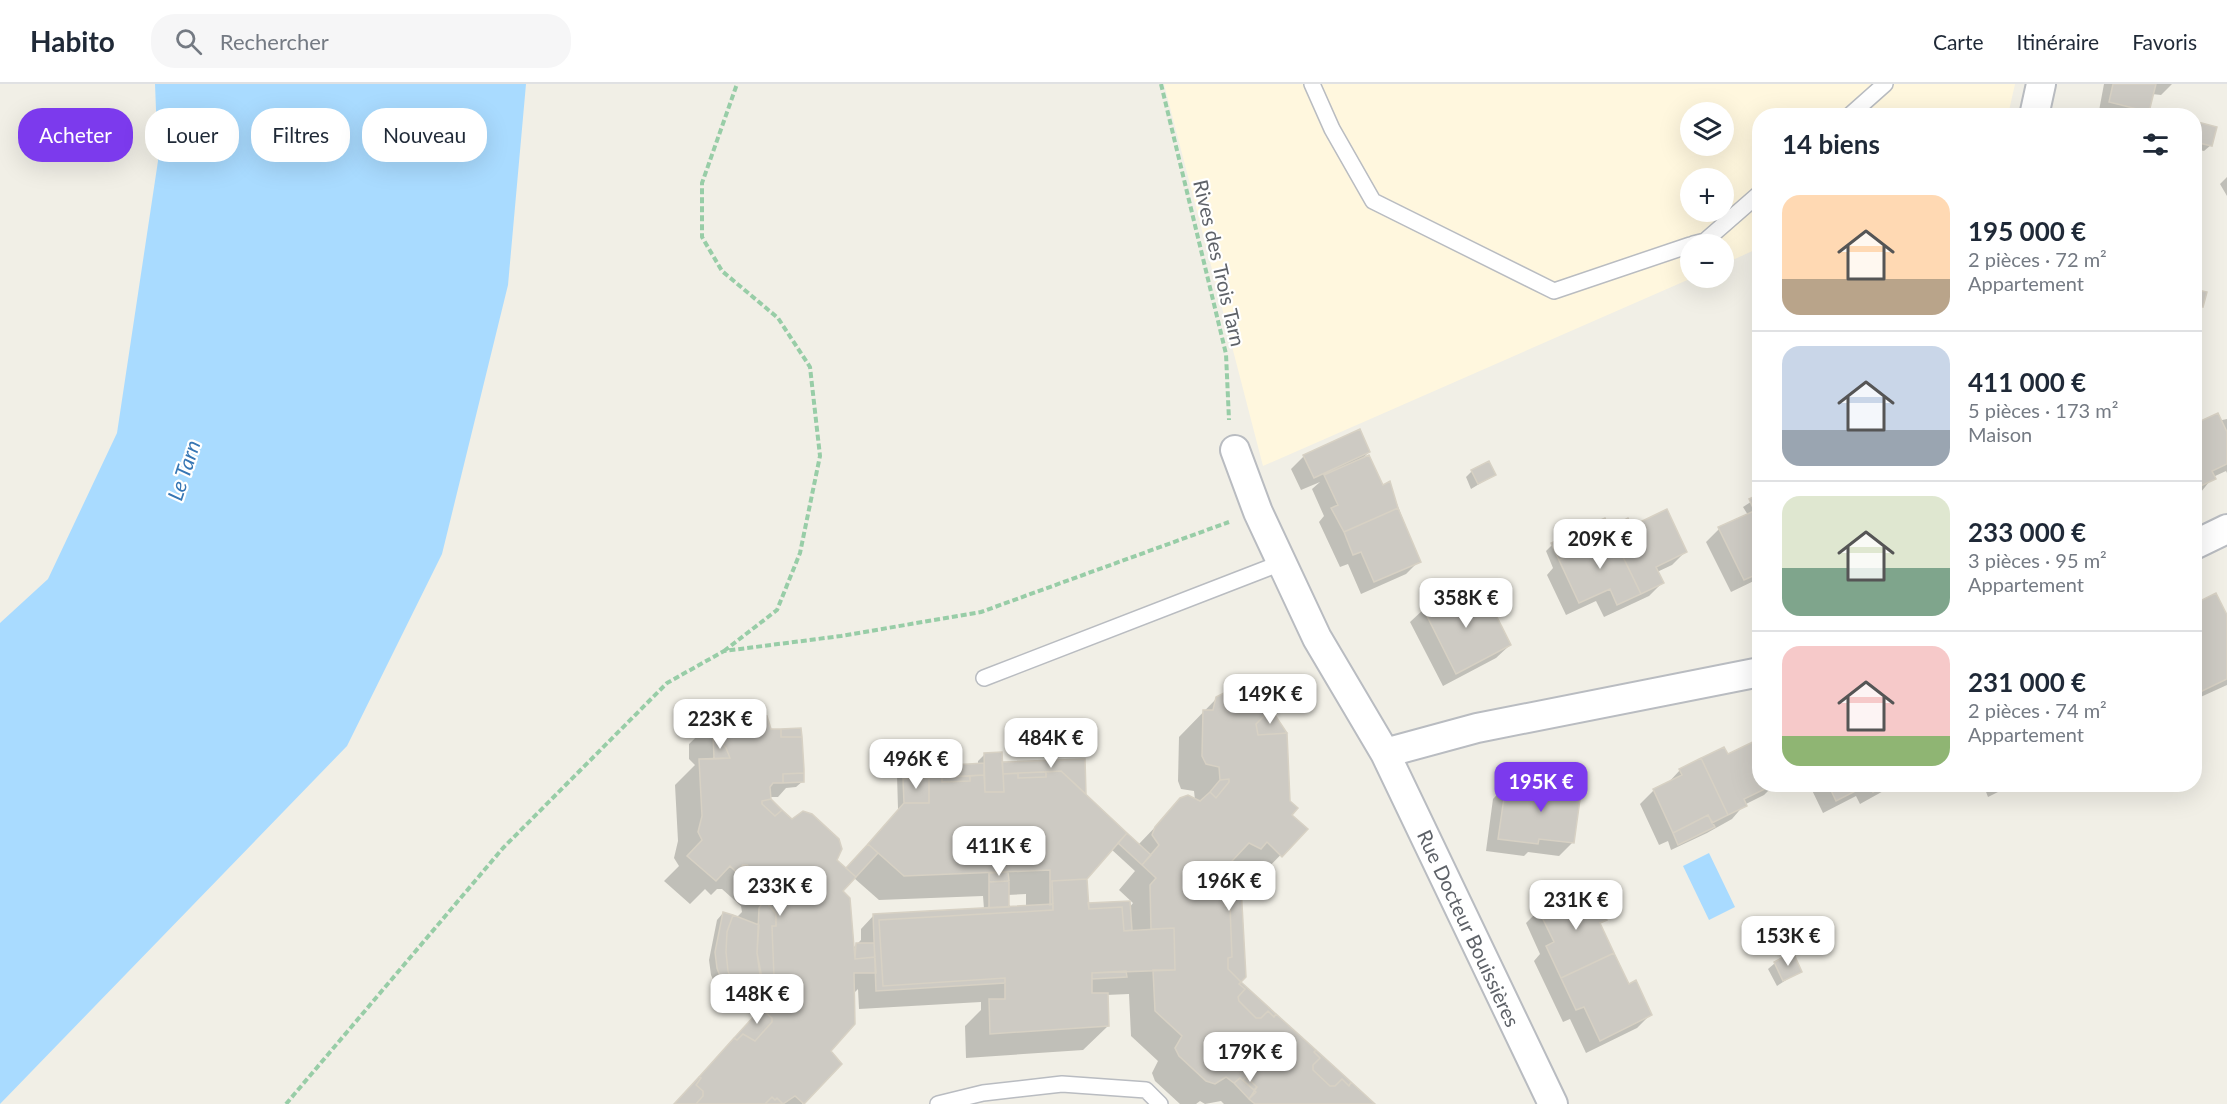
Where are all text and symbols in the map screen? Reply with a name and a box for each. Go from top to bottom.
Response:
search box [151,14,571,68]
text: Habito [30,24,115,58]
icon: search [172,25,205,58]
text: Rechercher [220,28,329,55]
text: Carte [1933,29,1984,54]
text: Itinéraire [2017,29,2099,54]
text: Favoris [2132,29,2197,54]
map controls [1680,102,1734,288]
button: layers [1680,102,1734,156]
chip: Acheter [18,108,133,162]
chip: Louer [145,108,239,162]
chip: Filtres [251,108,350,162]
chip: Nouveau [362,108,487,162]
text: 14 biens [1782,128,1880,160]
icon: filters [2139,128,2172,161]
button: + [1680,168,1734,222]
street label: Rives des Trois Tarn [1189,177,1251,349]
text: 195 000 € [1968,215,2086,247]
icon: home [1830,219,1902,291]
button: − [1680,234,1734,288]
text: 2 pièces · 72 m² [1968,247,2107,271]
text: Appartement [1968,271,2084,295]
text: 411 000 € [1968,366,2086,398]
icon: home [1830,370,1902,442]
text: 5 pièces · 173 m² [1968,398,2118,422]
text: Maison [1968,422,2032,446]
water label: Le Tarn [162,437,204,503]
text: 233 000 € [1968,516,2086,548]
pin: 209K € [1551,519,1649,570]
icon: home [1830,520,1902,592]
text: 209K € [1568,526,1632,550]
text: 3 pièces · 95 m² [1968,548,2107,572]
text: Appartement [1968,572,2084,596]
pin: 358K € [1417,578,1515,629]
text: 358K € [1434,585,1498,609]
text: 231 000 € [1968,666,2086,698]
icon: home [1830,670,1902,742]
pin: 149K € [1221,674,1319,725]
text: 149K € [1238,681,1302,705]
text: 2 pièces · 74 m² [1968,698,2107,722]
pin: 223K € [671,699,769,750]
text: 223K € [688,706,752,730]
pin: 484K € [1002,718,1100,769]
text: Appartement [1968,722,2084,746]
text: 484K € [1019,725,1083,749]
pin: 496K € [867,739,965,790]
text: 496K € [884,746,948,770]
pin: 195K € [1492,762,1590,813]
text: 195K € [1509,769,1573,793]
pin: 411K € [950,826,1048,877]
street label: Rue Docteur Bouissières [1413,826,1525,1030]
text: 411K € [967,833,1031,857]
pin: 196K € [1180,861,1278,912]
pin: 233K € [731,866,829,917]
text: 196K € [1197,868,1261,892]
text: 233K € [748,873,812,897]
pin: 231K € [1527,880,1625,931]
text: 231K € [1544,887,1608,911]
pin: 153K € [1739,916,1837,967]
text: 153K € [1756,923,1820,947]
pin: 148K € [708,974,806,1025]
text: 148K € [725,981,789,1005]
pin: 179K € [1201,1032,1299,1083]
text: 179K € [1218,1039,1282,1063]

